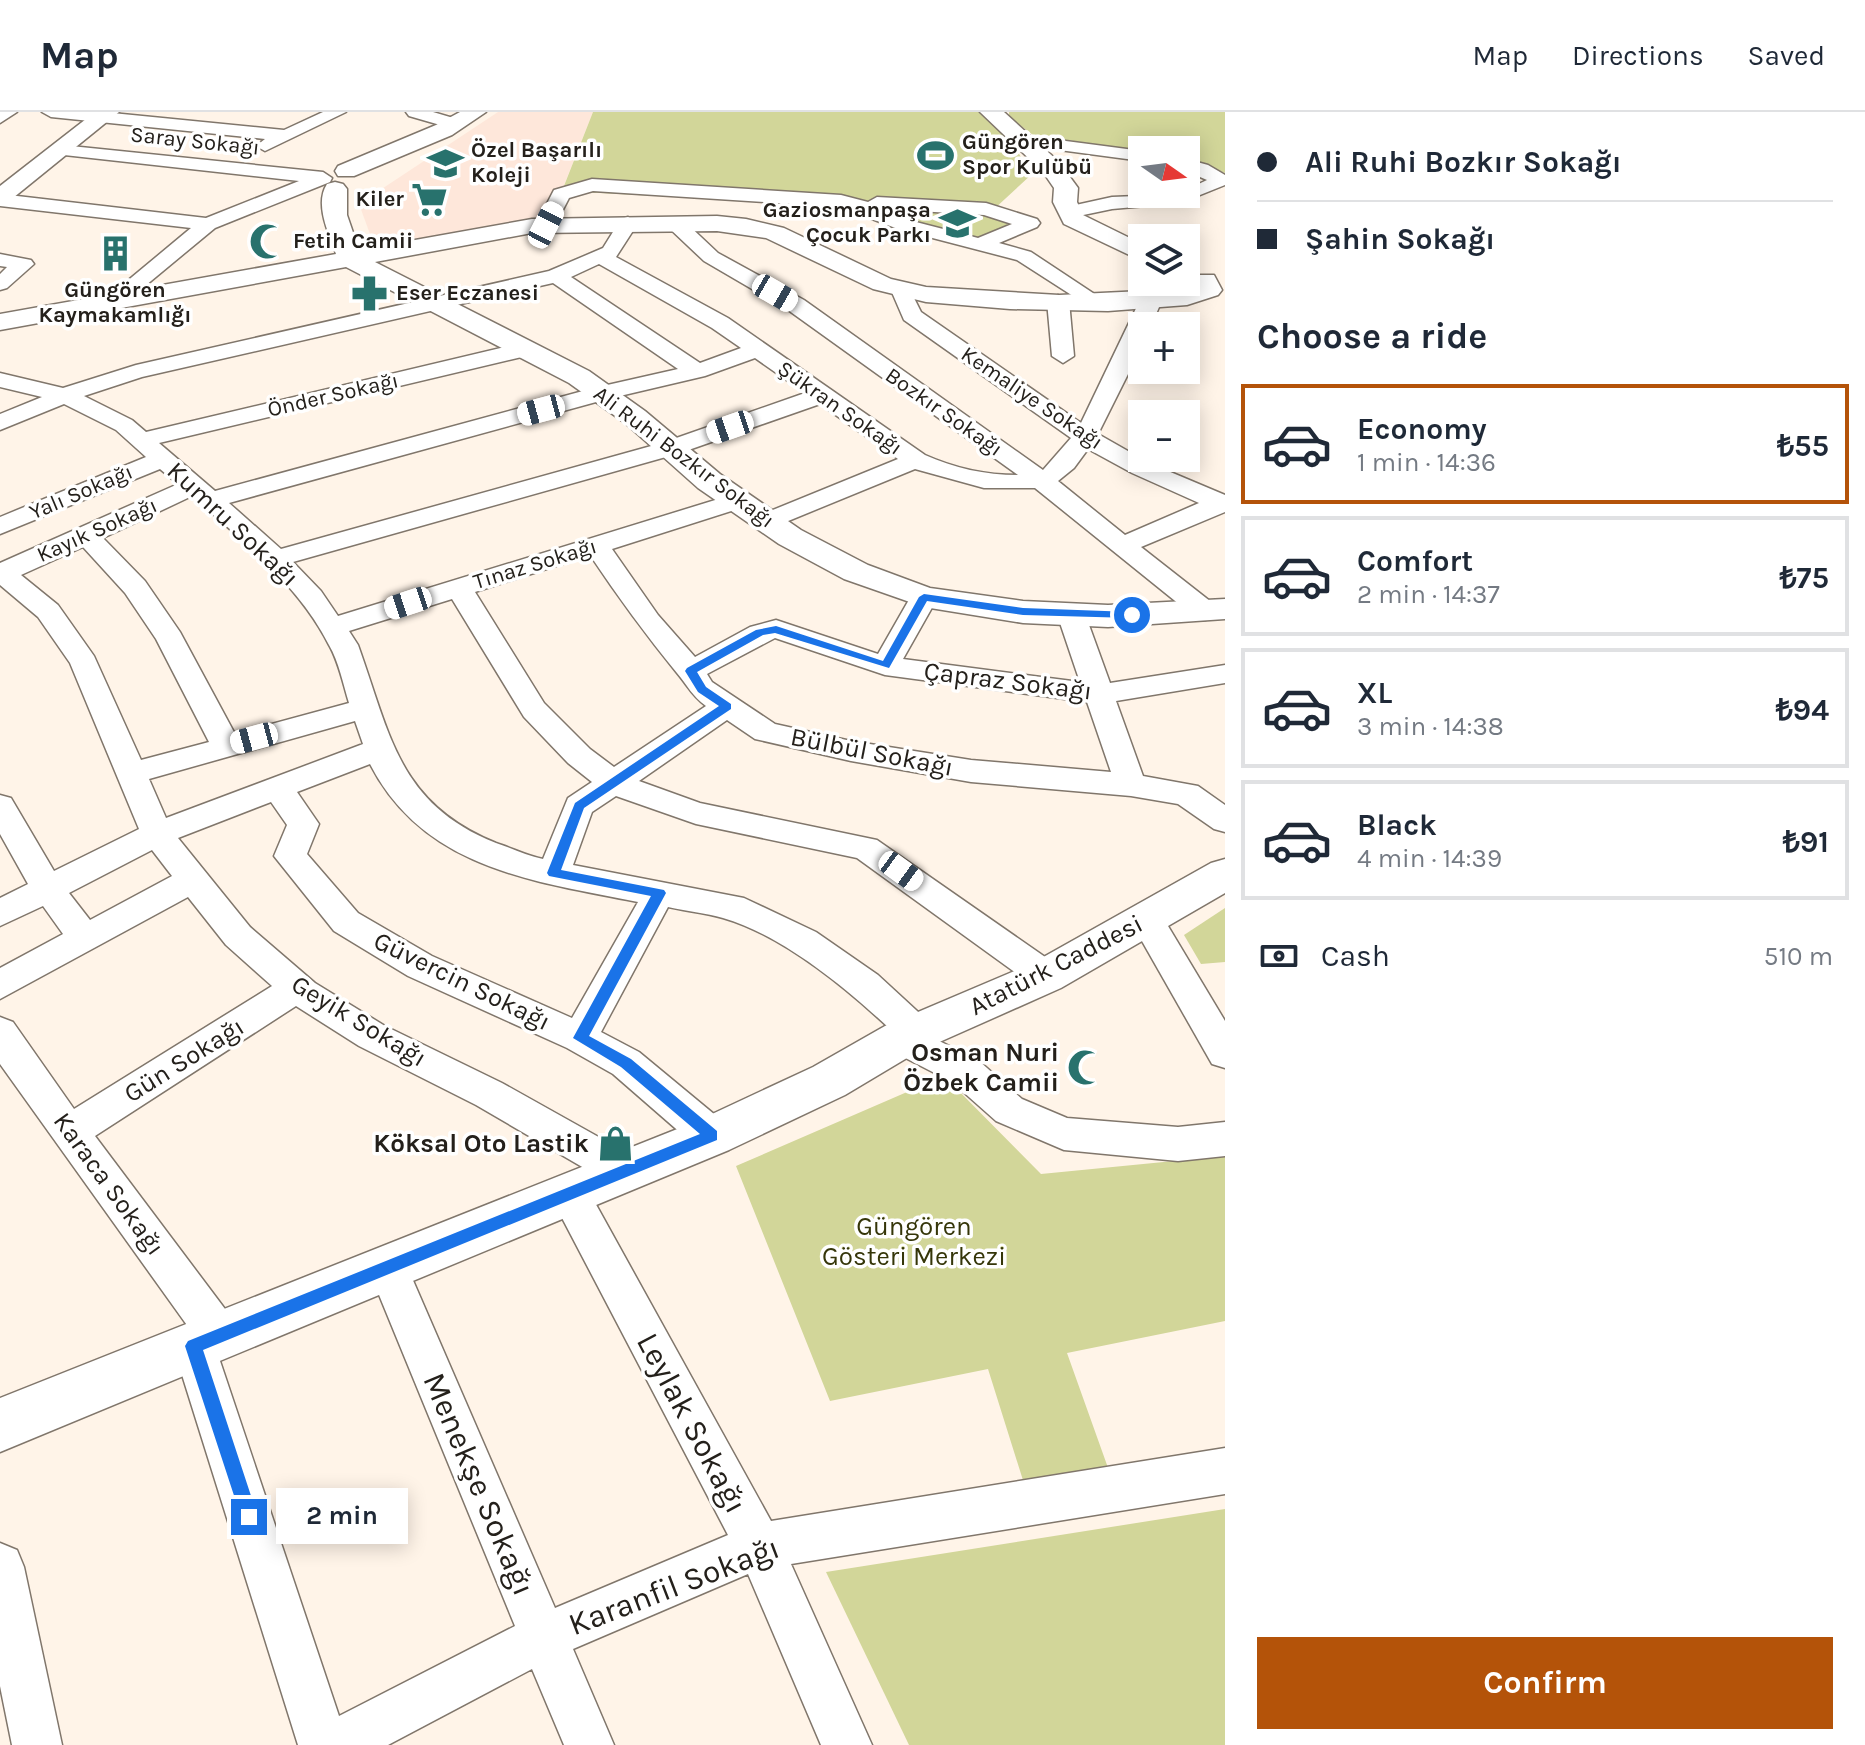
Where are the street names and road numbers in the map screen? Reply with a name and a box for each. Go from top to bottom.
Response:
street label: Saray Sokağı [129,121,261,161]
street label: Kemaliye Sokağı [956,341,1108,455]
street label: Şükran Sokağı [773,355,907,461]
street label: Bozkır Sokağı [880,362,1008,462]
street label: Önder Sokağı [265,367,401,423]
street label: Ali Ruhi Bozkır Sokağı [589,381,779,533]
street label: Kumru Sokağı [161,455,305,593]
street label: Yalı Sokağı [25,459,137,525]
street label: Kayık Sokağı [33,492,161,568]
street label: Tınaz Sokağı [470,533,600,595]
street label: Çapraz Sokağı [922,655,1094,707]
street label: Bülbül Sokağı [788,721,956,783]
street label: Atatürk Caddesi [964,908,1148,1022]
street label: Güvercin Sokağı [369,925,555,1037]
street label: Geyik Sokağı [286,969,432,1073]
street label: Gün Sokağı [118,1011,250,1109]
street label: Karaca Sokağı [47,1107,171,1261]
street label: Leylak Sokağı [629,1327,755,1519]
street label: Menekşe Sokağı [415,1367,543,1601]
street label: Karanfil Sokağı [563,1529,785,1643]

